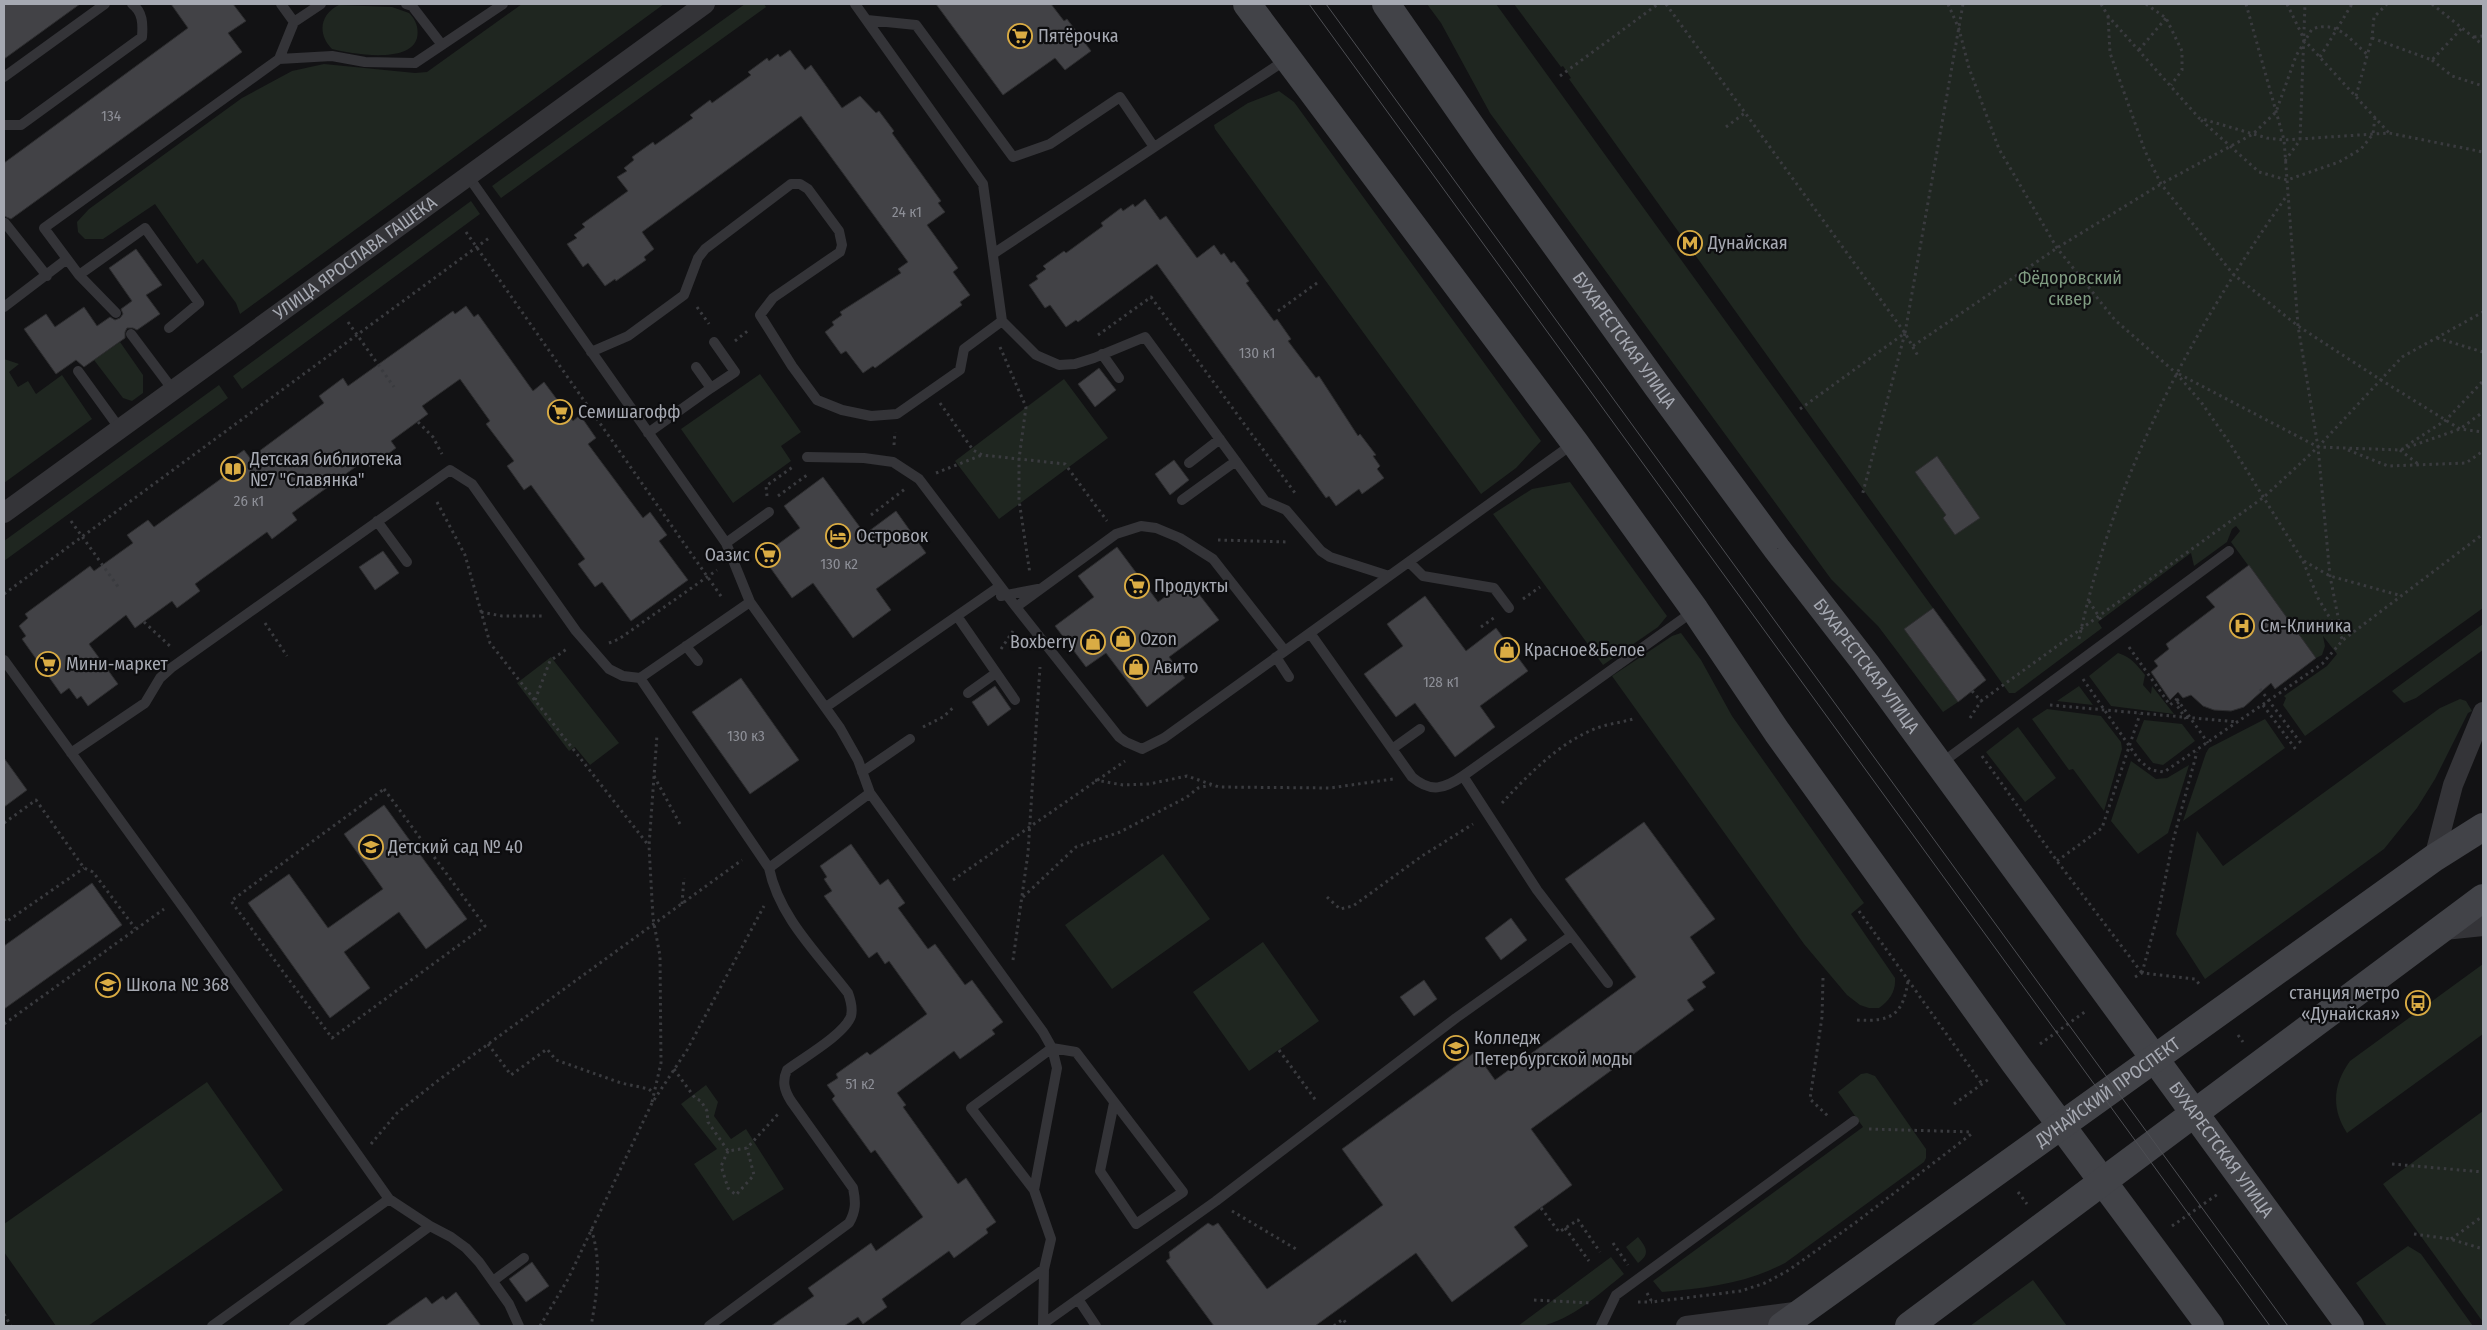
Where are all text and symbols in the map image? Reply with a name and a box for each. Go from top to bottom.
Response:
supermarket icon: Пятёрочка [1007,23,1033,49]
place label: Пятёрочка [1038,25,1119,47]
house number: 134 [101,107,121,125]
street label: УЛИЦА ЯРОСЛАВА ГАШЕКА [269,191,441,325]
house number: 24 к1 [892,203,922,221]
metro station icon: Дунайская [1677,230,1703,256]
place label: Дунайская [1707,232,1788,254]
park label: Фёдоровский сквер [2018,267,2122,310]
street label: БУХАРЕСТСКАЯ УЛИЦА [1568,268,1681,413]
house number: 130 к1 [1239,344,1275,362]
supermarket icon: Семишагофф [547,399,573,425]
place label: Семишагофф [578,401,680,423]
place label: Детская библиотека №7 "Славянка" [249,448,402,491]
library icon: Детская библиотека №7 "Славянка" [220,456,246,482]
house number: 26 к1 [234,492,264,510]
hotel icon: Островок [825,523,851,549]
place label: Островок [856,525,929,547]
supermarket icon: Оазис [755,542,781,568]
place label: Оазис [705,544,750,566]
house number: 130 к2 [820,555,858,573]
supermarket icon: Продукты [1124,573,1150,599]
place label: Продукты [1154,575,1229,597]
street label: БУХАРЕСТСКАЯ УЛИЦА [1808,594,1924,738]
hospital icon: См-Клиника [2229,613,2255,639]
place label: См-Клиника [2260,615,2352,637]
shop icon: Ozon [1110,626,1136,652]
place label: Ozon [1140,628,1177,650]
shop icon: Boxberry [1080,629,1106,655]
place label: Boxberry [1010,631,1076,653]
shop icon: Красное&Белое [1494,637,1520,663]
place label: Красное&Белое [1524,639,1645,661]
supermarket icon: Мини-маркет [35,651,61,677]
place label: Мини-маркет [66,653,168,675]
shop icon: Авито [1123,654,1149,680]
place label: Авито [1154,656,1199,678]
house number: 128 к1 [1423,673,1459,691]
house number: 130 к3 [727,727,765,745]
school or university icon: Детский сад № 40 [358,834,384,860]
place label: Детский сад № 40 [387,836,523,858]
school or university icon: Школа № 368 [95,972,121,998]
place label: Школа № 368 [126,974,229,996]
place label: станция метро «Дунайская» [2289,982,2400,1025]
bus stop icon: станция метро «Дунайская» [2405,990,2431,1016]
place label: Колледж Петербургской моды [1474,1027,1633,1070]
street label: ДУНАЙСКИЙ ПРОСПЕКТ [2030,1032,2185,1152]
school or university icon: Колледж Петербургской моды [1443,1035,1469,1061]
house number: 51 к2 [845,1075,875,1093]
street label: БУХАРЕСТСКАЯ УЛИЦА [2164,1077,2279,1223]

